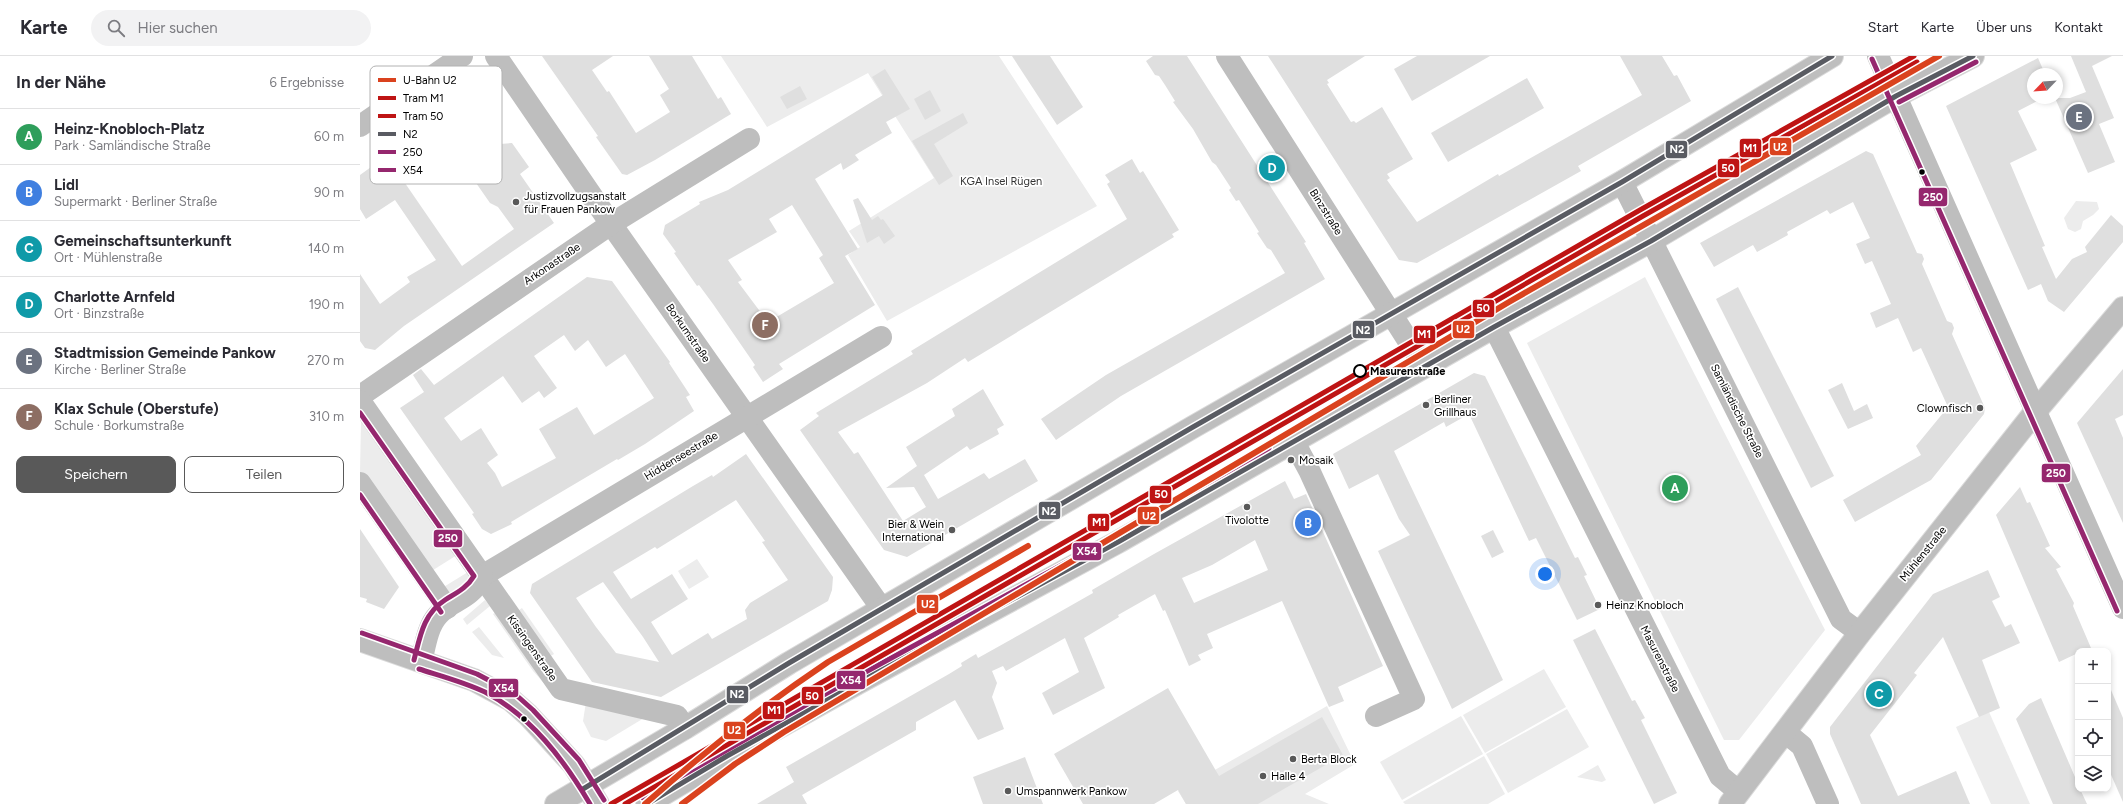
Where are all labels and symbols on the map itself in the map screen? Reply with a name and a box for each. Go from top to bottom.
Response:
legend [370,66,502,184]
north arrow [2027,68,2063,104]
text: U-Bahn U2 [403,74,457,87]
text: Tram M1 [403,92,444,105]
pin: E [2066,102,2092,132]
text: Tram 50 [403,110,443,123]
text: N2 [403,128,418,141]
line badge: U2 [1769,137,1792,156]
line badge: M1 [1739,138,1762,158]
line badge: N2 [1665,140,1688,159]
text: U2 [1773,141,1787,154]
text: M1 [1743,142,1757,155]
text: N2 [1670,143,1684,156]
text: 250 [403,146,423,159]
pin: D [1259,153,1285,183]
line badge: 50 [1717,158,1740,178]
text: 50 [1721,162,1735,175]
text: X54 [403,164,423,177]
unlabelled marker [1917,167,1927,177]
park label: KGA Insel Rügen [960,175,1042,188]
street label: Binzstraße [1307,187,1345,237]
line badge: 250 [1918,187,1948,207]
place label: Justizvollzugsanstalt für Frauen Pankow [524,190,626,216]
text: 250 [1923,191,1943,204]
marker: Justizvollzugsanstalt für Frauen Pankow [511,197,521,207]
street label: Arkonastraße [521,240,583,288]
line badge: 50 [1472,299,1495,318]
street label: Borkumstraße [663,301,713,365]
text: 50 [1476,302,1490,315]
pin: F [752,310,778,340]
line badge: N2 [1352,320,1375,339]
line badge: U2 [1452,320,1475,339]
text: U2 [1456,323,1470,336]
text: N2 [1356,324,1370,337]
line badge: M1 [1413,325,1436,344]
text: M1 [1417,328,1431,341]
street label: Samländische Straße [1708,362,1766,460]
marker: Masurenstraße [1353,364,1367,378]
place label: Masurenstraße [1370,365,1445,378]
place label: Berliner Grillhaus [1434,393,1476,419]
marker: Berliner Grillhaus [1421,400,1431,410]
place label: Clownfisch [1917,402,1972,415]
marker: Clownfisch [1975,403,1985,413]
street label: Hiddenseestraße [642,429,720,483]
place label: Mosaik [1299,454,1334,467]
marker: Mosaik [1286,455,1296,465]
line badge: 250 [2041,463,2071,483]
text: 250 [2046,467,2066,480]
pin: A [1662,473,1688,503]
line badge: 50 [1149,485,1172,504]
text: 50 [1154,488,1168,501]
line badge: N2 [1038,501,1061,520]
marker: Tivolotte [1242,502,1252,512]
text: N2 [1042,505,1056,518]
line badge: U2 [1137,506,1160,525]
pin: B [1295,508,1321,538]
text: U2 [1142,510,1156,523]
line badge: M1 [1087,513,1110,532]
place label: Tivolotte [1225,514,1269,527]
text: M1 [1092,516,1106,529]
place label: Bier & Wein International [882,518,944,544]
street label: Mühlenstraße [1897,524,1949,584]
marker: Bier & Wein International [947,525,957,535]
line badge: 250 [433,529,463,548]
text: 250 [438,532,458,545]
line badge: X54 [1072,542,1102,561]
text: X54 [1077,545,1097,558]
your location [1535,564,1555,584]
line badge: U2 [916,594,939,614]
text: U2 [921,598,935,611]
place label: Heinz Knobloch [1606,599,1684,612]
marker: Heinz Knobloch [1593,600,1603,610]
street label: Kissingenstraße [504,612,560,684]
street label: Masurenstraße [1638,624,1682,694]
line badge: X54 [836,670,866,690]
text: X54 [841,674,861,687]
line badge: X54 [488,678,519,698]
pin: C [1866,679,1892,709]
text: X54 [494,682,514,695]
line badge: N2 [726,685,749,704]
line badge: 50 [801,686,824,705]
text: N2 [730,688,744,701]
text: 50 [805,690,819,703]
line badge: M1 [762,701,785,720]
text: M1 [767,704,781,717]
unlabelled marker [519,714,529,724]
line badge: U2 [723,721,746,740]
text: U2 [727,724,741,737]
place label: Berta Block [1301,753,1357,766]
marker: Berta Block [1288,754,1298,764]
place label: Halle 4 [1271,770,1305,783]
marker: Halle 4 [1258,771,1268,781]
place label: Umspannwerk Pankow [1016,785,1127,798]
marker: Umspannwerk Pankow [1003,786,1013,796]

